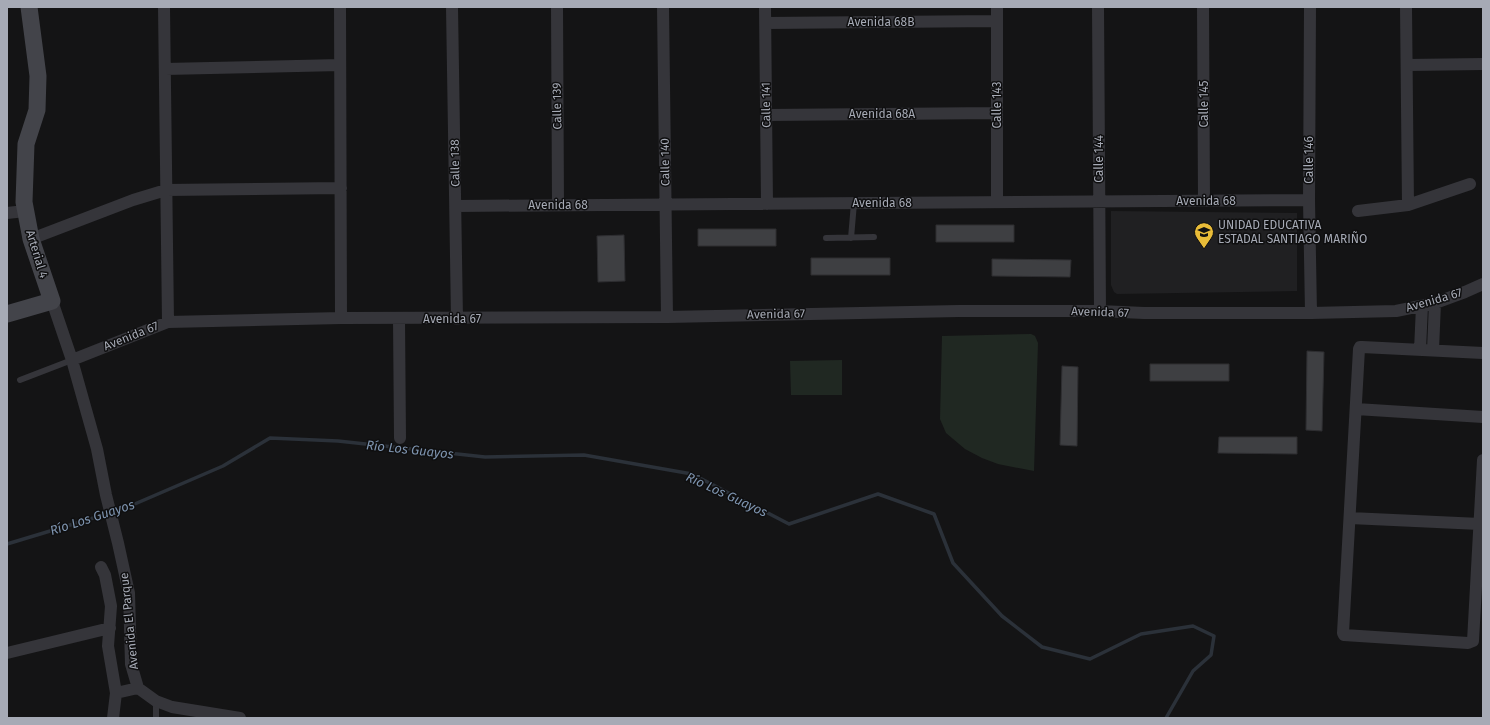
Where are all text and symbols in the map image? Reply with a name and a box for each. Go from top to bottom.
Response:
street label: Avenida 68B [848,15,914,29]
street label: Calle 145 [1197,80,1211,128]
street label: Calle 143 [990,81,1004,129]
street label: Calle 139 [550,82,564,130]
street label: Calle 141 [759,82,773,128]
street label: Avenida 68A [849,107,915,121]
street label: Calle 144 [1092,135,1106,183]
street label: Calle 146 [1302,136,1316,184]
street label: Calle 140 [658,138,672,186]
street label: Calle 138 [448,139,462,187]
street label: Avenida 68 [1176,194,1236,208]
street label: Avenida 68 [852,196,912,210]
street label: Avenida 68 [528,198,588,212]
place label: UNIDAD EDUCATIVA ESTADAL SANTIAGO MARIÑO [1218,218,1367,246]
school or university icon: UNIDAD EDUCATIVA ESTADAL SANTIAGO MARIÑO [1193,221,1215,249]
street label: Arterial 4 [23,228,51,280]
street label: Avenida 67 [1404,285,1464,315]
street label: Avenida 67 [1071,304,1129,320]
street label: Avenida 67 [747,306,805,322]
street label: Avenida 67 [423,312,481,326]
street label: Avenida 67 [101,319,161,353]
water label: Río Los Guayos [365,437,454,462]
water label: Río Los Guayos [684,469,770,520]
water label: Río Los Guayos [48,497,136,538]
street label: Avenida El Parque [117,572,141,670]

